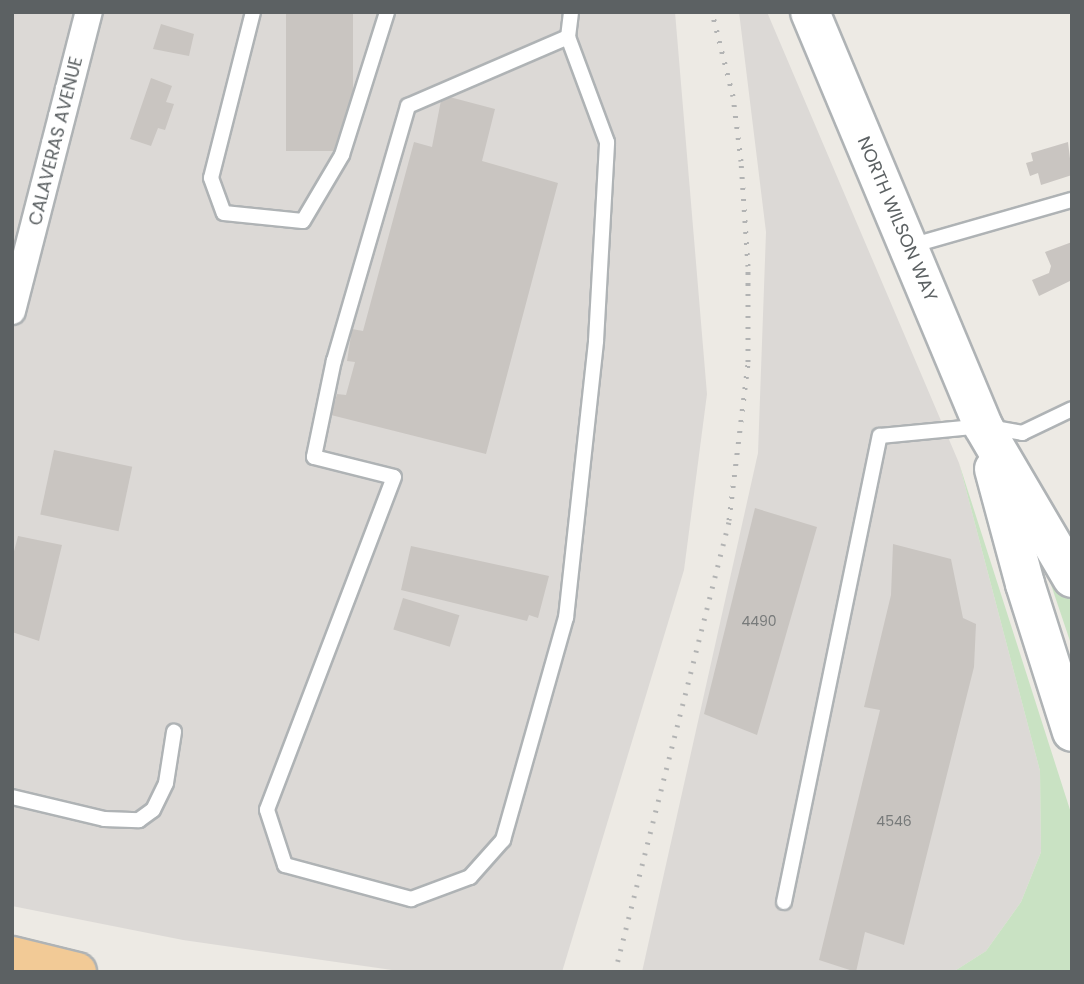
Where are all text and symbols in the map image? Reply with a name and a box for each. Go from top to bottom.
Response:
street label: CALAVERAS AVENUE [25,54,87,228]
street label: NORTH WILSON WAY [852,133,942,305]
house number: 4490 [741,613,777,629]
house number: 4546 [876,813,912,829]

